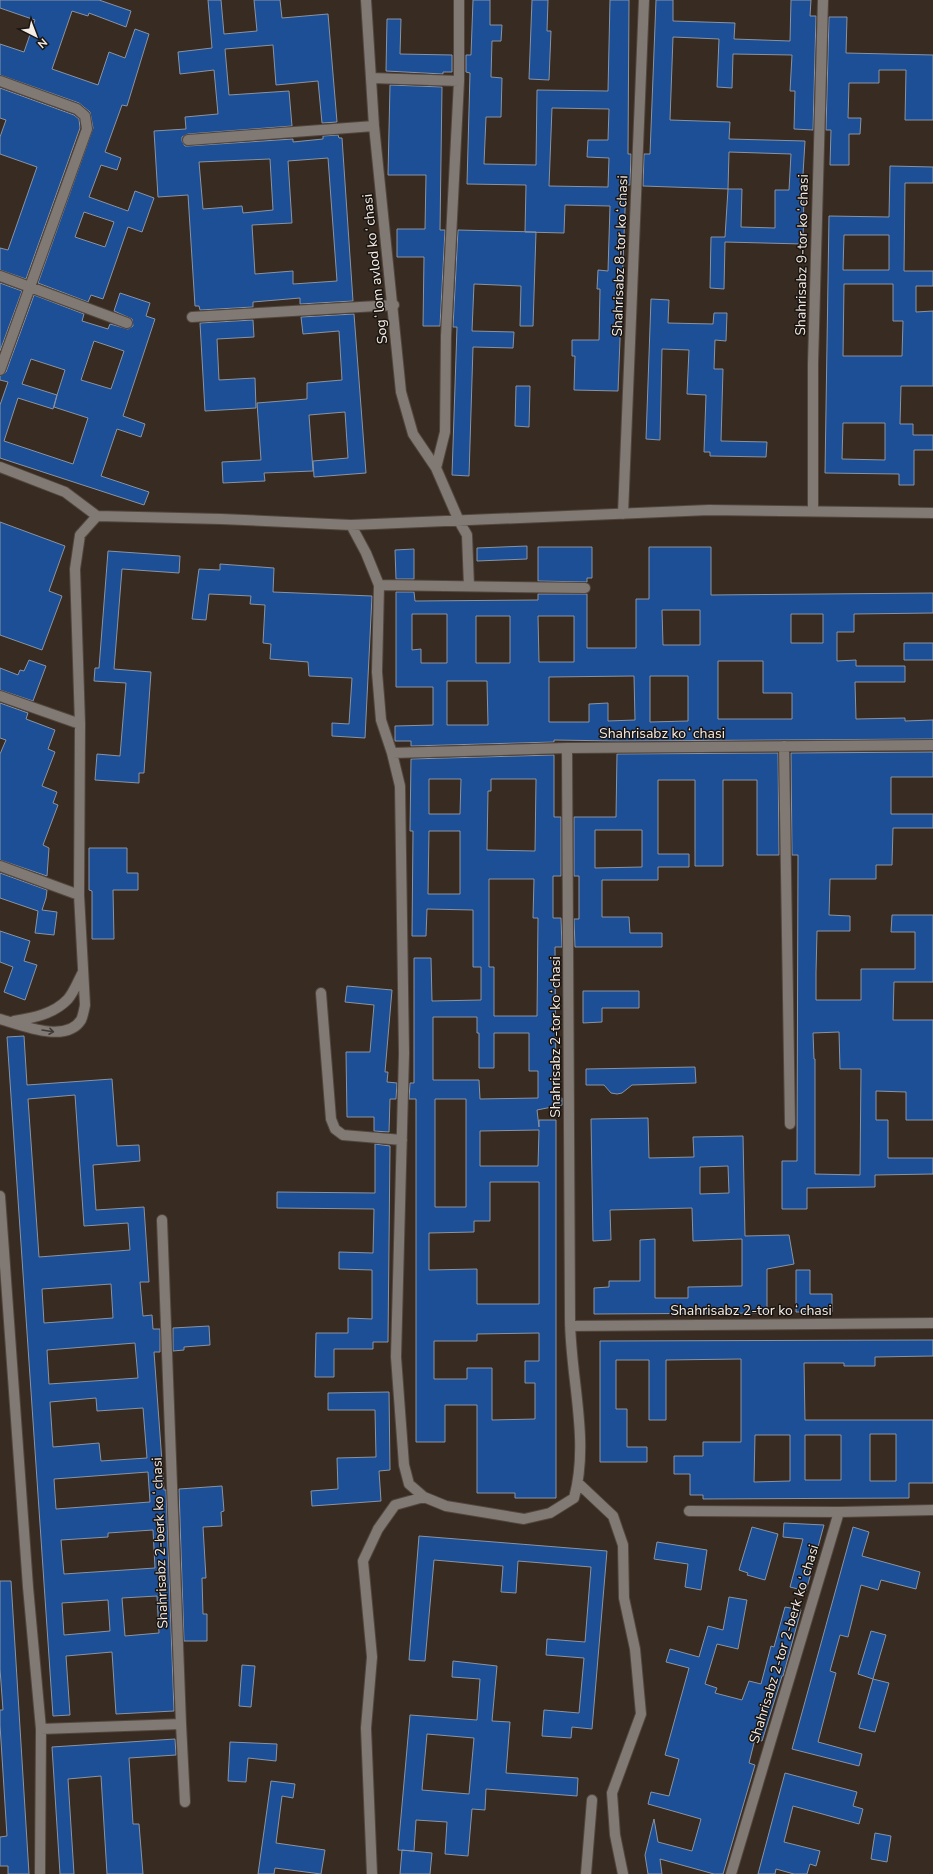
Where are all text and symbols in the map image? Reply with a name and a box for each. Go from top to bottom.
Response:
north arrow [16,16,56,56]
text: N [34,35,50,51]
street label: Shahrisabz 9-tor koʻchasi [791,174,813,336]
street label: Shahrisabz 8-tor koʻchasi [608,175,632,337]
street label: Sogʻlom avlod koʻchasi [358,193,392,345]
street label: Shahrisabz koʻchasi [599,724,725,743]
street label: Shahrisabz 2-tor koʻchasi [546,956,565,1118]
one-way arrow [41,1027,54,1035]
street label: Shahrisabz 2-tor koʻchasi [670,1301,832,1320]
street label: Shahrisabz 2-berk koʻchasi [148,1457,172,1629]
street label: Shahrisabz 2-tor 2-berk koʻchasi [745,1542,823,1746]

